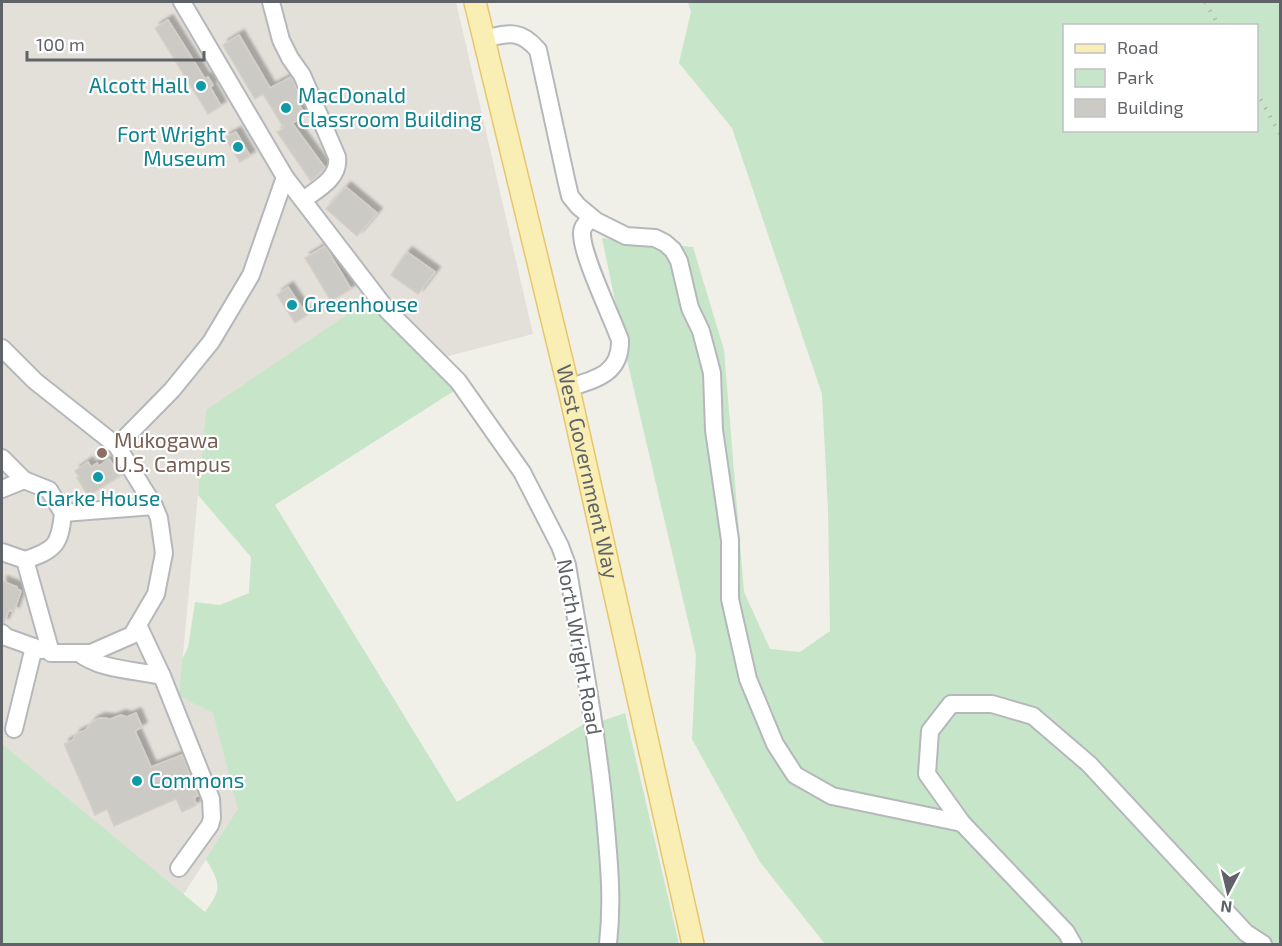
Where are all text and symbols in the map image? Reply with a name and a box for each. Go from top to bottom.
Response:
scale bar [27,24,204,62]
legend [1063,24,1258,132]
text: 100 m [36,33,85,55]
text: Road [1117,36,1158,58]
text: Park [1117,66,1154,88]
place label: Alcott Hall [89,72,190,97]
marker: Alcott Hall [194,79,208,93]
place label: MacDonald Classroom Building [298,82,482,131]
text: Building [1117,96,1184,118]
marker: MacDonald Classroom Building [279,101,293,115]
place label: Fort Wright Museum [117,121,226,170]
marker: Fort Wright Museum [231,140,245,154]
place label: Greenhouse [304,291,418,316]
marker: Greenhouse [285,298,299,312]
street label: West Government Way [552,362,625,581]
place label: Mukogawa U.S. Campus [114,427,231,476]
marker: Mukogawa U.S. Campus [95,446,109,460]
marker: Clarke House [91,470,105,484]
place label: Clarke House [36,485,160,510]
street label: North Wright Road [553,557,608,737]
place label: Commons [149,767,245,792]
marker: Commons [130,774,144,788]
north arrow [1198,862,1258,922]
text: N [1219,897,1233,918]

